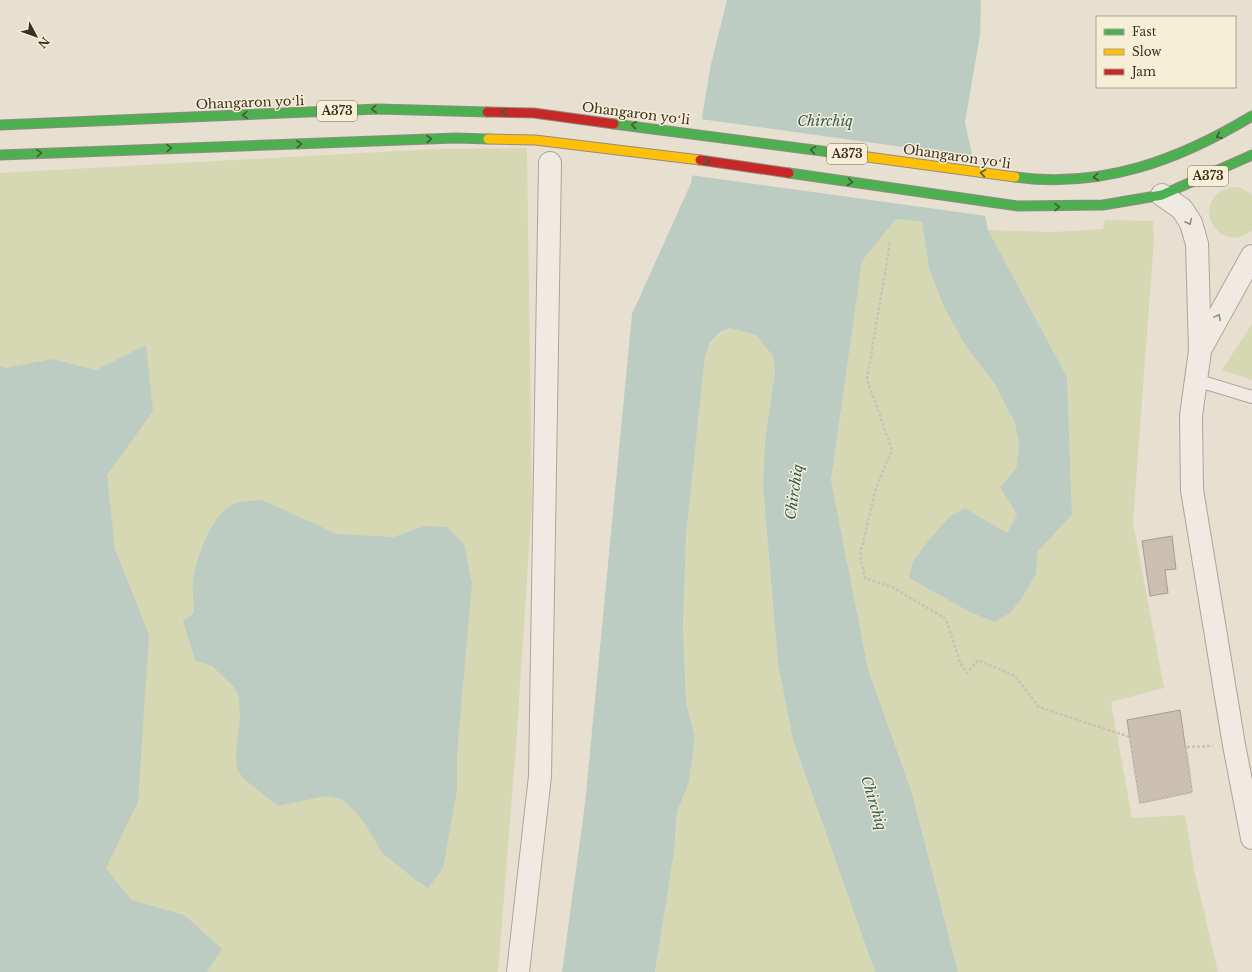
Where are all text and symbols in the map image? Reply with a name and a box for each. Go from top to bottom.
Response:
north arrow [16,16,56,56]
legend [1096,16,1236,88]
text: Fast [1132,24,1157,39]
text: N [34,34,52,52]
text: Slow [1132,44,1162,59]
text: Jam [1130,64,1156,79]
street label: Ohangaron yoʻli [195,92,305,113]
street label: Ohangaron yoʻli [581,98,691,129]
road number: A373 [317,101,357,121]
one-way arrow [371,105,377,114]
one-way arrow [501,107,507,116]
one-way arrow [242,111,248,119]
water label: Chirchiq [797,112,853,130]
one-way arrow [631,121,637,130]
one-way arrow [1215,131,1223,139]
one-way arrow [426,135,432,143]
one-way arrow [296,139,302,148]
street label: Ohangaron yoʻli [902,141,1012,173]
one-way arrow [166,144,172,153]
road number: A373 [827,144,867,164]
one-way arrow [810,146,816,155]
one-way arrow [36,149,42,158]
one-way arrow [704,156,710,165]
road number: A373 [1188,166,1228,186]
one-way arrow [980,169,987,178]
one-way arrow [1093,172,1099,181]
one-way arrow [847,177,853,186]
one-way arrow [1054,202,1060,211]
one-way arrow [1184,217,1192,225]
one-way arrow [1214,314,1221,321]
water label: Chirchiq [781,463,807,521]
water label: Chirchiq [857,774,891,833]

